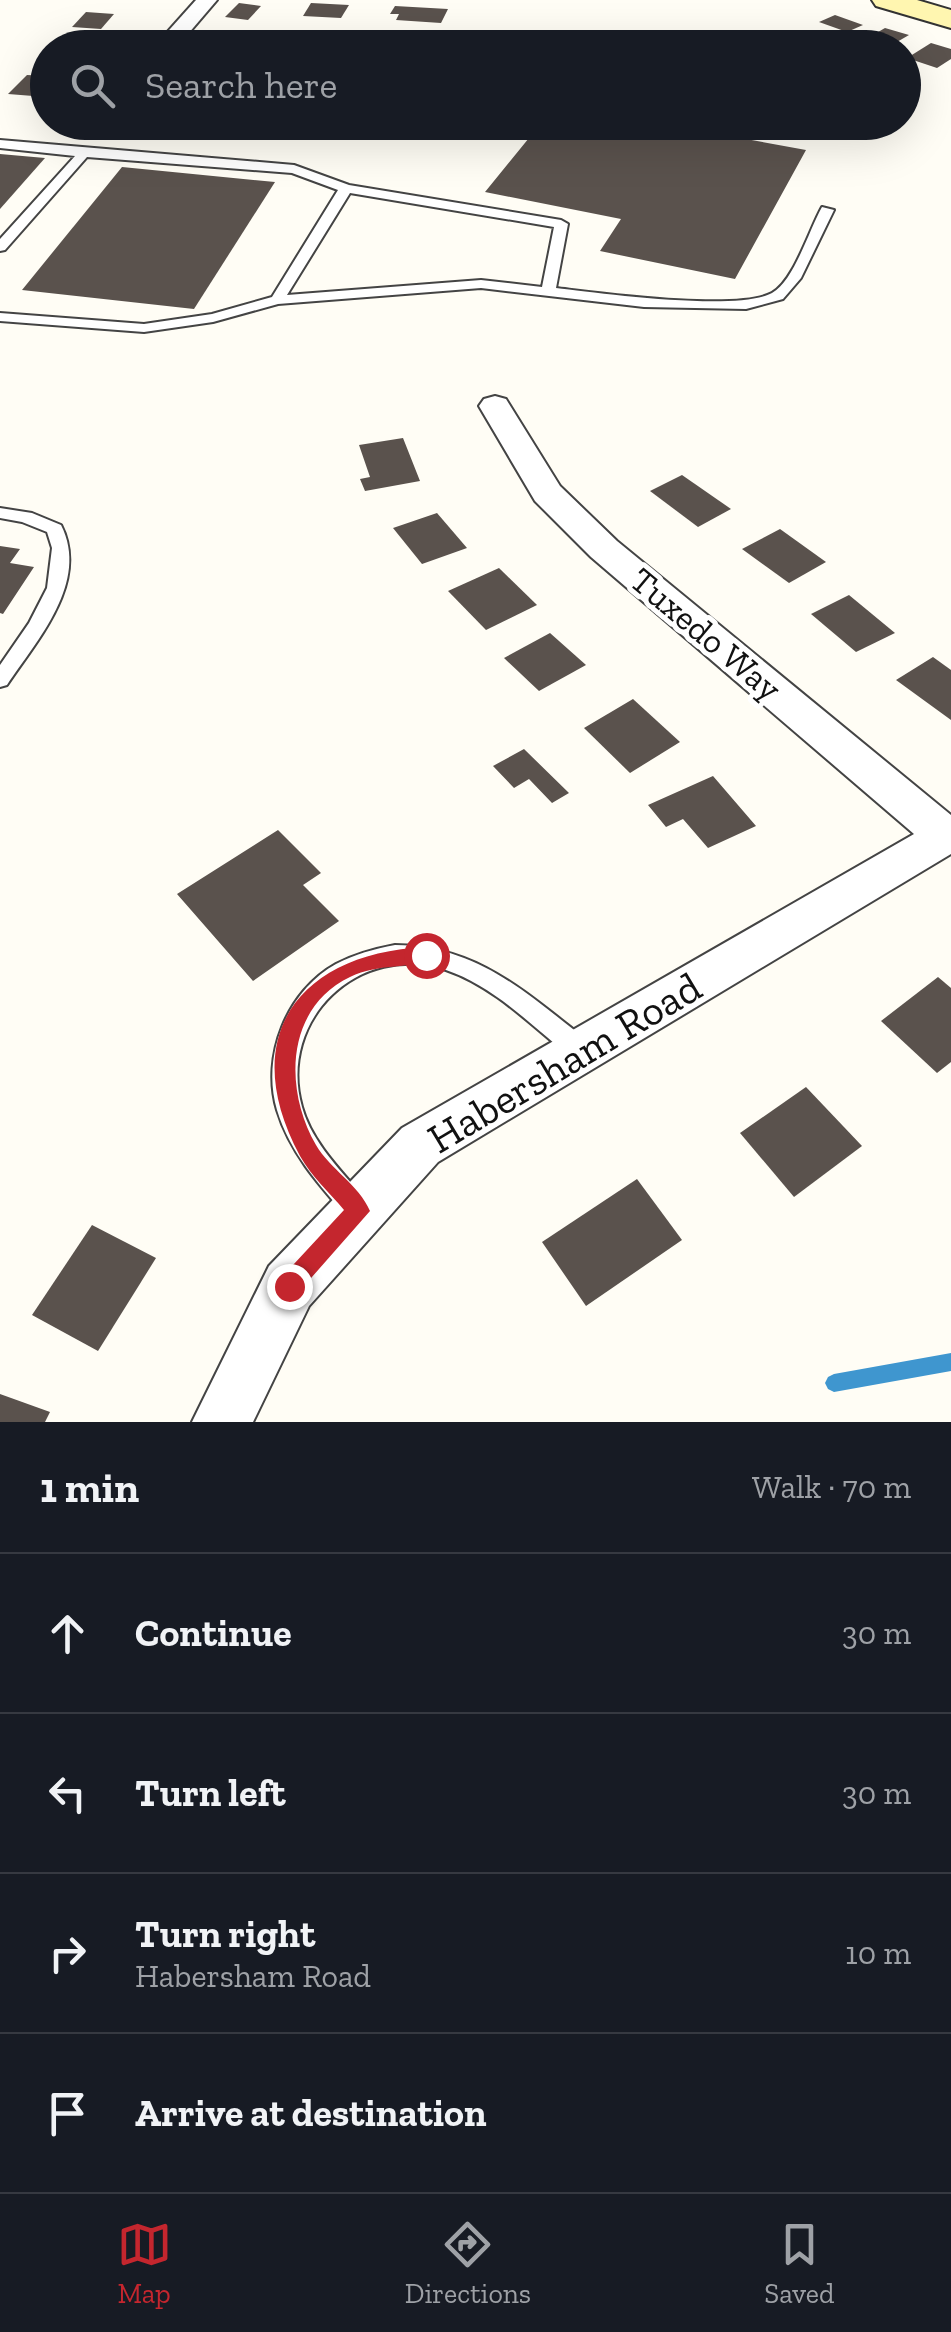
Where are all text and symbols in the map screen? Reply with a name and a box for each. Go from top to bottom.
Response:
search box [30,30,921,140]
icon: search [65,58,120,113]
text: Search here [145,62,337,108]
street label: Tuxedo Way [622,559,790,709]
route start [404,933,450,979]
street label: Habersham Road [418,961,710,1164]
route end [267,1264,313,1310]
text: 1 min [40,1462,139,1513]
text: Walk · 70 m [752,1468,911,1506]
icon: ahead [40,1606,95,1661]
text: Continue [135,1610,292,1656]
text: 30 m [842,1614,911,1652]
icon: left [40,1766,95,1821]
text: Turn left [135,1770,286,1816]
text: 30 m [842,1774,911,1812]
text: Turn right [135,1911,315,1957]
icon: right [40,1926,95,1981]
text: 10 m [845,1934,911,1972]
text: Habersham Road [135,1957,371,1995]
icon: arrive [40,2086,95,2141]
text: Arrive at destination [135,2090,486,2136]
tab: Map [117,2217,172,2310]
tab: Directions [405,2217,531,2310]
tab: Saved [764,2217,834,2310]

